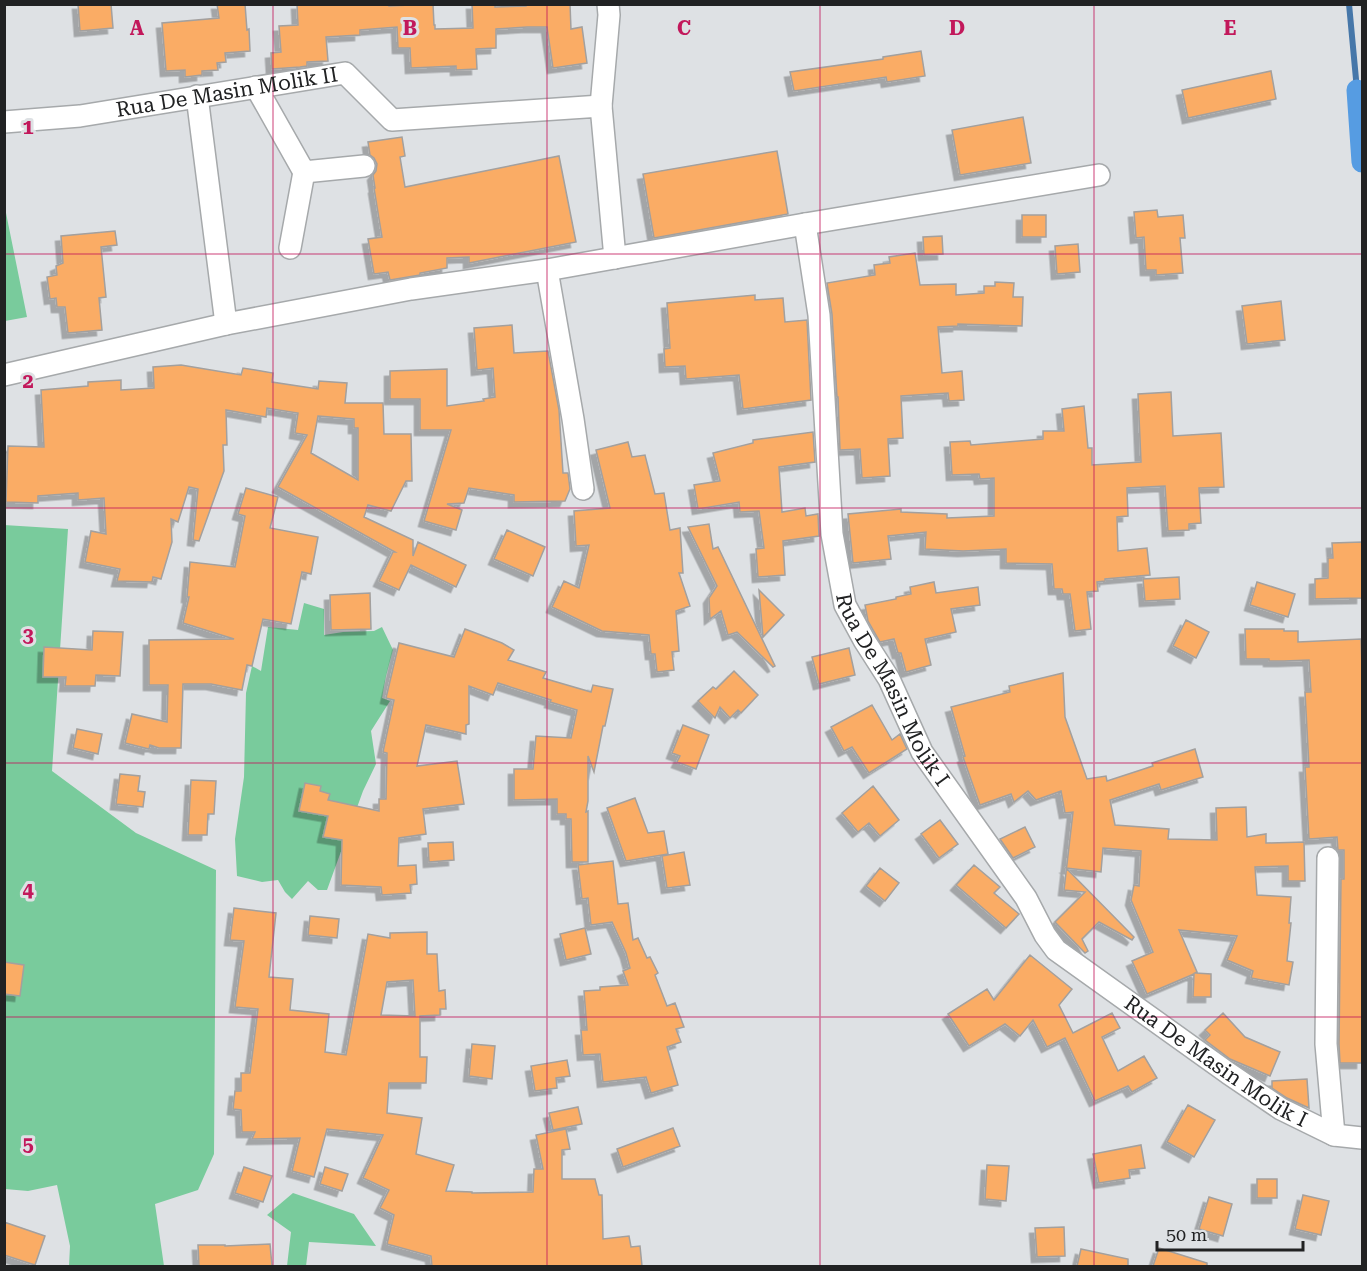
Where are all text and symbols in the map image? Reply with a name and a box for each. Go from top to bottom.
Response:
text: A [130,16,145,40]
text: B [403,16,417,40]
text: C [677,16,691,40]
text: D [949,16,965,40]
text: E [1224,16,1237,40]
street label: Rua De Masin Molik II [114,62,339,122]
text: 1 [22,115,34,139]
text: 2 [22,369,34,393]
street label: Rua De Masin Molik I [831,592,954,791]
text: 3 [22,623,34,647]
text: 4 [22,878,34,902]
street label: Rua De Masin Molik I [1120,991,1311,1132]
text: 5 [22,1132,34,1156]
scale bar [1157,1214,1302,1252]
text: 50 m [1166,1224,1207,1245]

